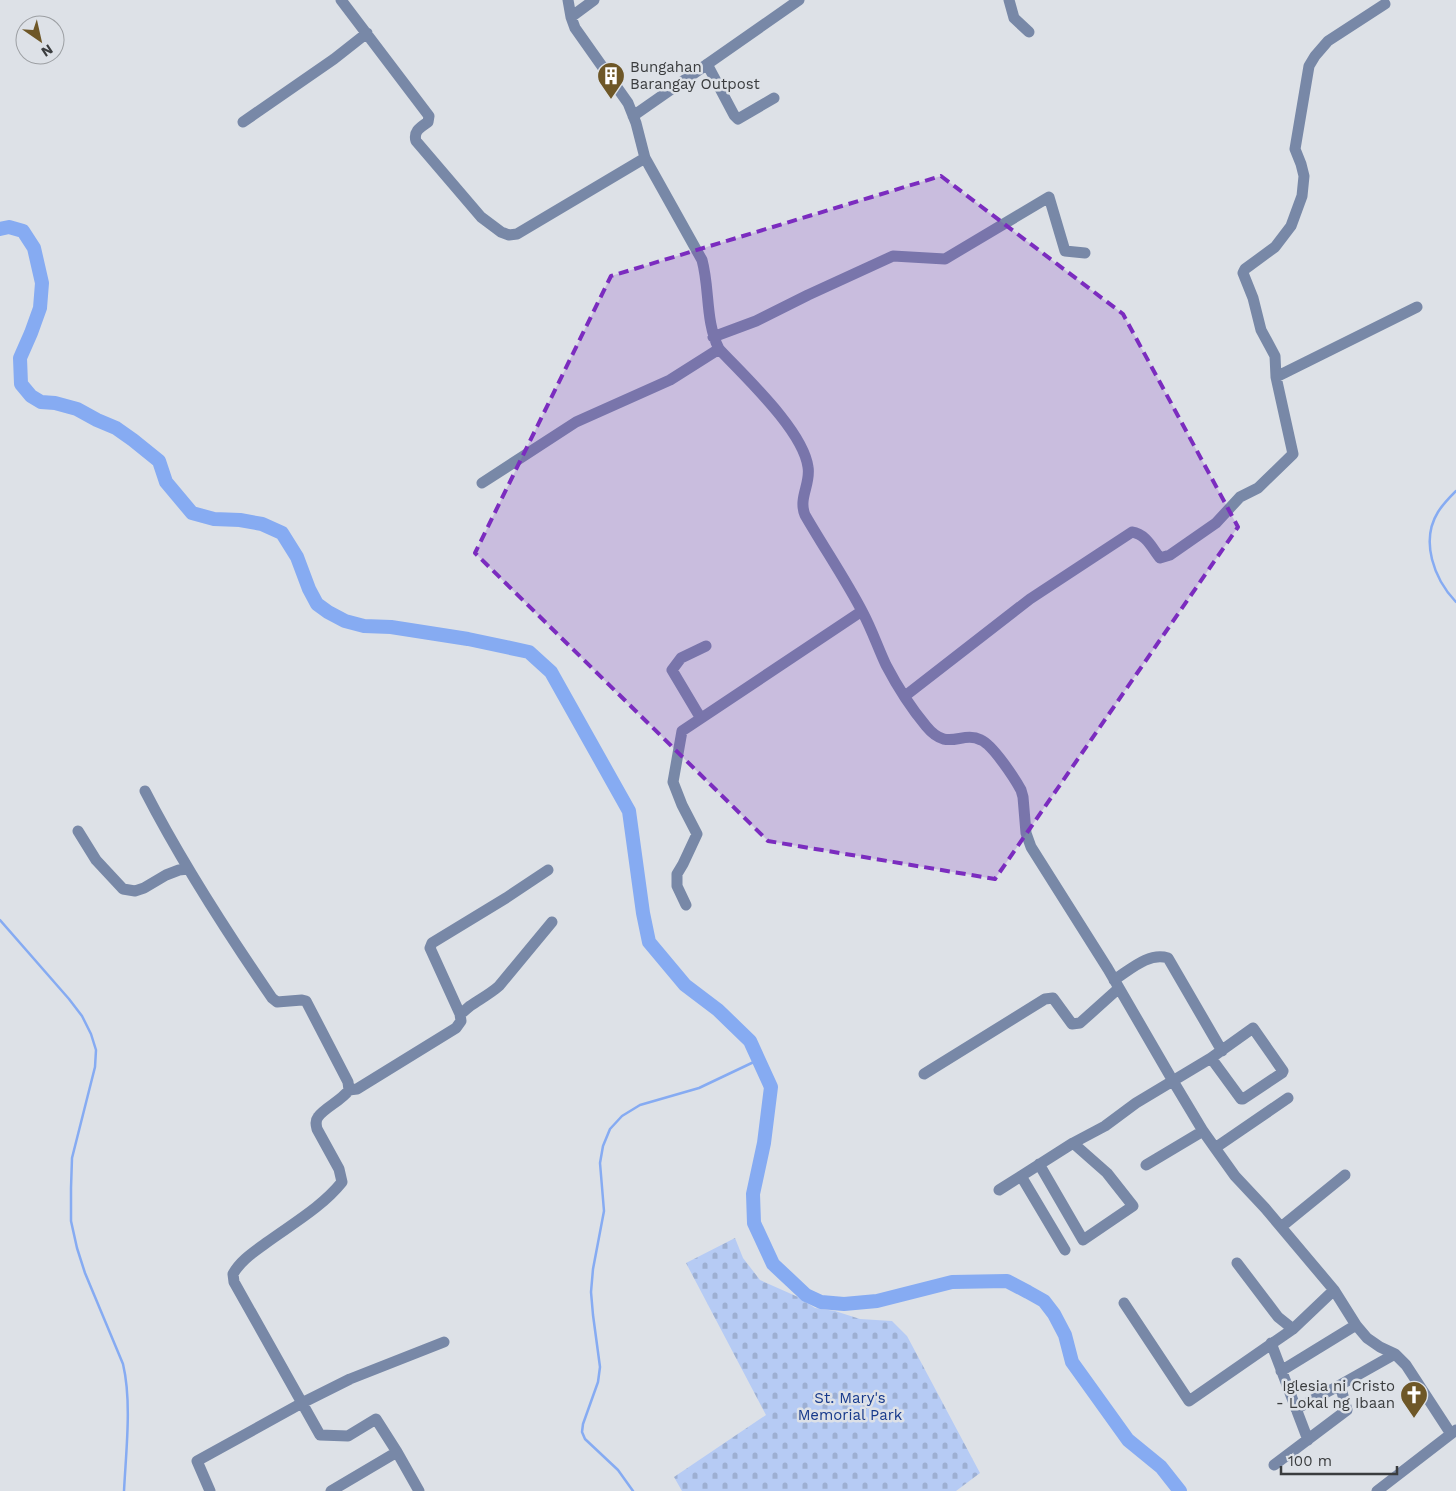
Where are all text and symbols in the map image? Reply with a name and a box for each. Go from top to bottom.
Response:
north arrow [15,15,65,65]
text: N [38,41,56,60]
place label: Bungahan Barangay Outpost [630,58,761,93]
building icon: Bungahan Barangay Outpost [596,61,626,100]
place label: Iglesia ni Cristo - Lokal ng Ibaan [1276,1377,1395,1412]
church icon: Iglesia ni Cristo - Lokal ng Ibaan [1399,1380,1429,1419]
park label: St. Mary's Memorial Park [798,1389,903,1424]
scale bar [1281,1444,1397,1476]
text: 100 m [1288,1452,1332,1470]

